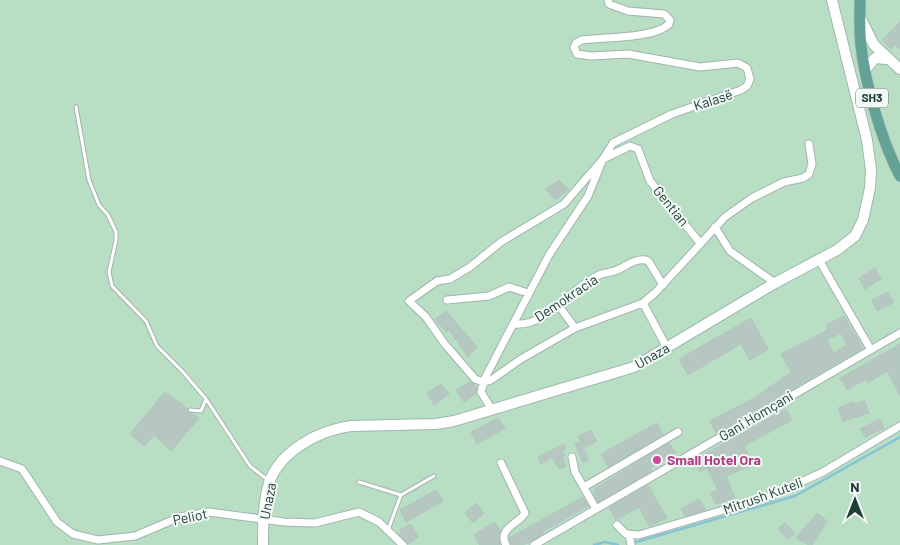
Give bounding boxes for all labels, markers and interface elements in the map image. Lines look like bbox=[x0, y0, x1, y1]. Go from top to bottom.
street label: Kalasë bbox=[691, 85, 735, 114]
road number: SH3 bbox=[856, 89, 888, 108]
street label: Gentian bbox=[650, 182, 693, 229]
street label: Demokracia bbox=[531, 270, 601, 325]
street label: Unaza bbox=[631, 339, 672, 372]
street label: Gani Homçani bbox=[716, 387, 796, 444]
place label: Small Hotel Ora bbox=[667, 451, 761, 468]
marker: Small Hotel Ora bbox=[651, 454, 663, 466]
street label: Mitrush Kuteli bbox=[721, 473, 805, 518]
north arrow bbox=[830, 475, 880, 525]
text: N bbox=[850, 478, 860, 495]
street label: Unaza bbox=[256, 481, 279, 521]
street label: Peliot bbox=[171, 505, 209, 528]

